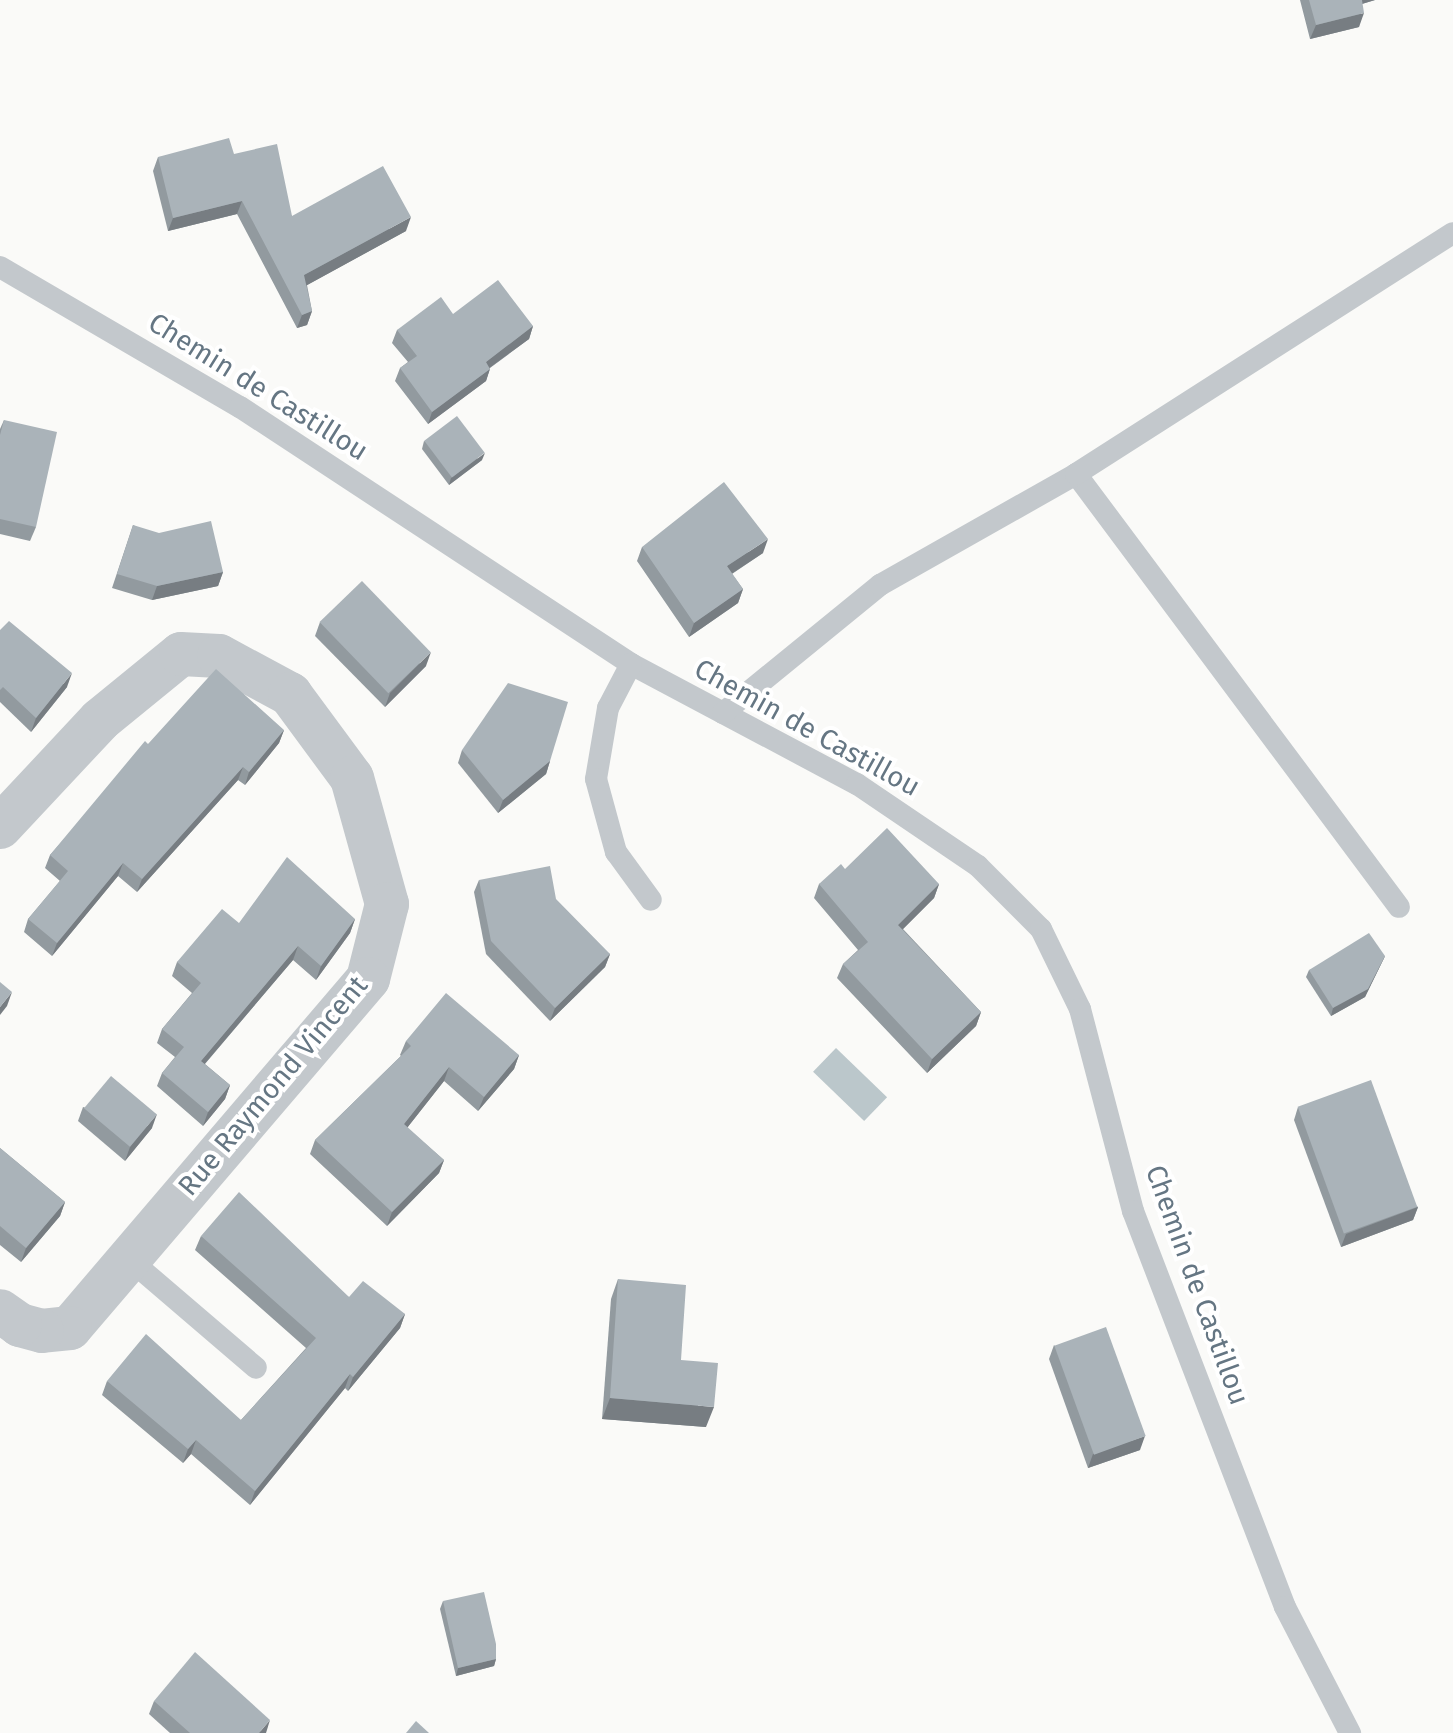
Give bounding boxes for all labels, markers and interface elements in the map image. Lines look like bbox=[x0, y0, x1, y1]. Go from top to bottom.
street label: Chemin de Castillou bbox=[142, 306, 374, 468]
street label: Chemin de Castillou bbox=[688, 652, 926, 804]
street label: Rue Raymond Vincent bbox=[171, 969, 375, 1203]
street label: Chemin de Castillou bbox=[1138, 1161, 1256, 1409]

